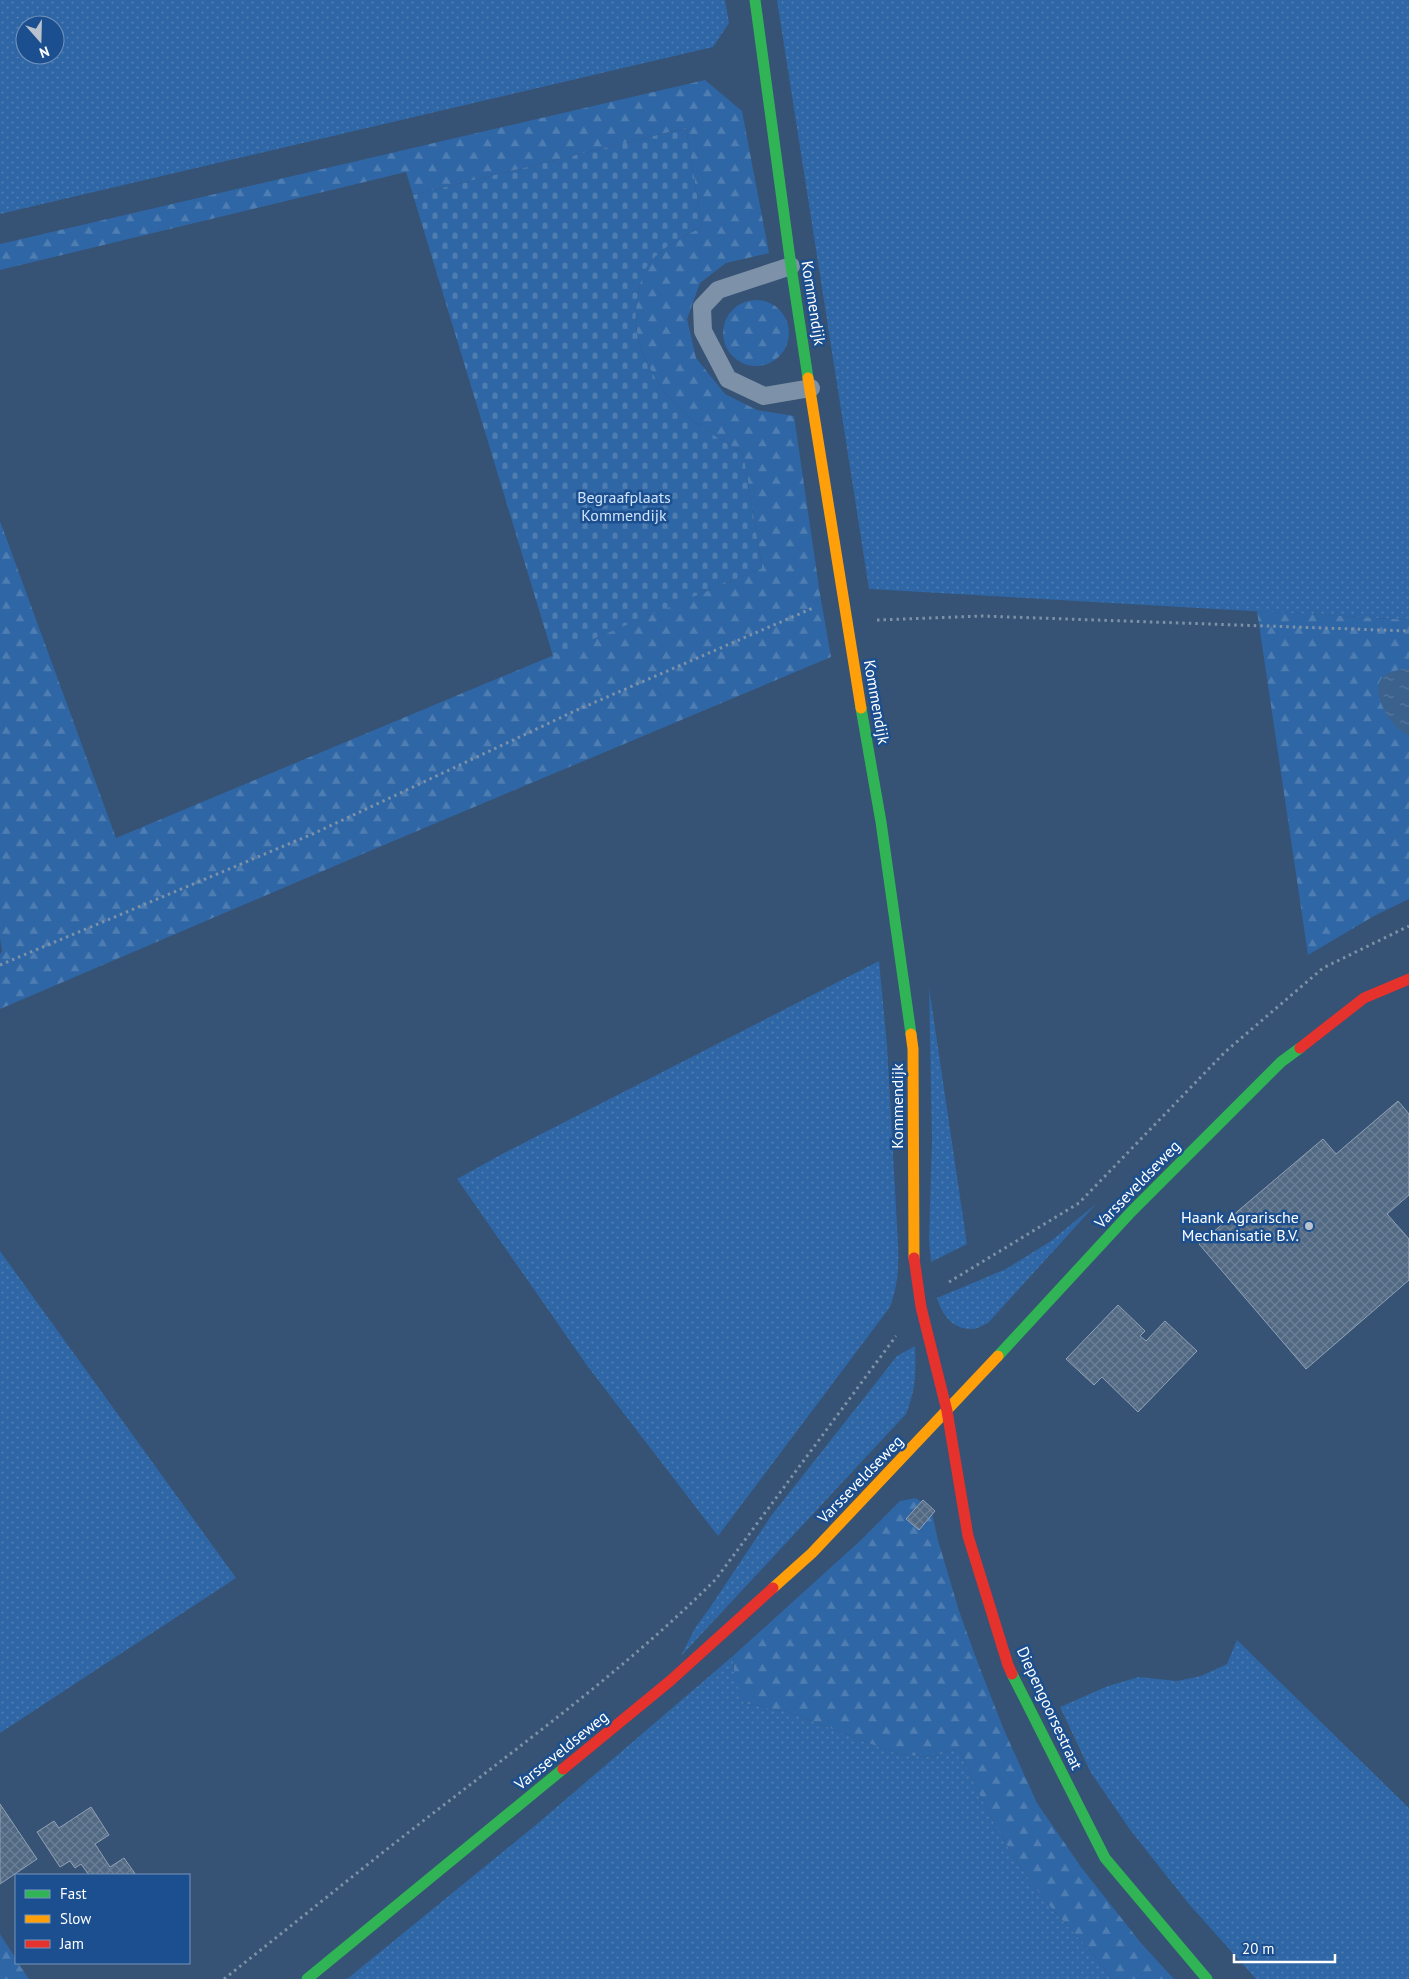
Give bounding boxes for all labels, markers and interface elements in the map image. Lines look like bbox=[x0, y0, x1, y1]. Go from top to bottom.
north arrow bbox=[15, 15, 65, 65]
text: N bbox=[37, 42, 52, 62]
street label: Kommendijk bbox=[797, 259, 831, 347]
park label: Begraafplaats Kommendijk bbox=[577, 487, 671, 525]
street label: Kommendijk bbox=[860, 658, 894, 746]
street label: Kommendijk bbox=[887, 1063, 907, 1149]
street label: Varsseveldseweg bbox=[1089, 1136, 1184, 1233]
place label: Haank Agrarische Mechanisatie B.V. bbox=[1181, 1207, 1299, 1245]
marker: Haank Agrarische Mechanisatie B.V. bbox=[1303, 1220, 1315, 1232]
street label: Varsseveldseweg bbox=[812, 1431, 907, 1528]
street label: Diepengoorsestraat bbox=[1013, 1643, 1087, 1773]
street label: Varsseveldseweg bbox=[509, 1706, 612, 1794]
legend bbox=[15, 1874, 190, 1964]
text: Fast bbox=[60, 1884, 87, 1903]
text: Slow bbox=[60, 1909, 91, 1928]
scale bar bbox=[1234, 1932, 1335, 1964]
text: Jam bbox=[59, 1934, 84, 1953]
text: 20 m bbox=[1242, 1939, 1275, 1958]

